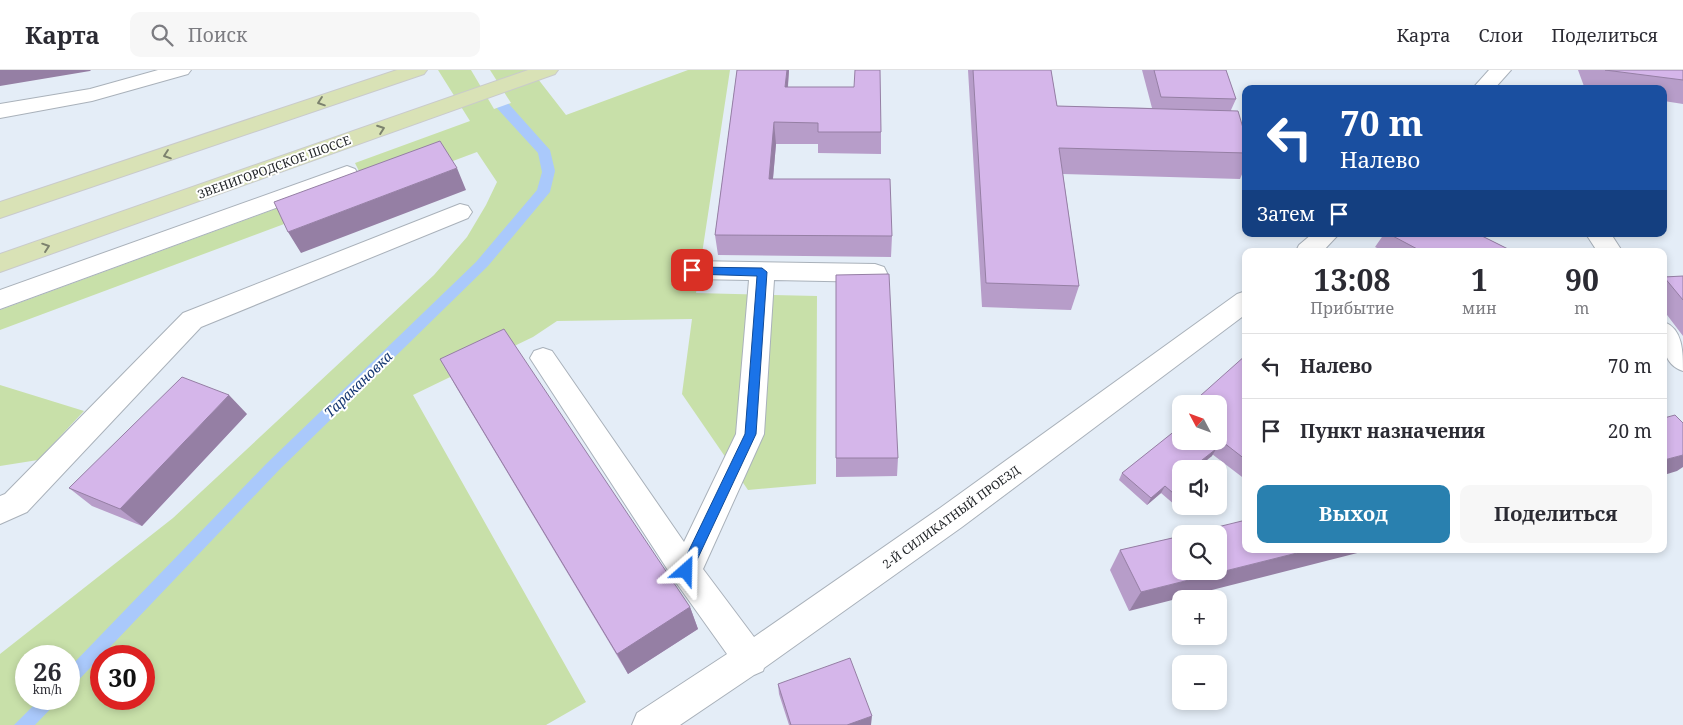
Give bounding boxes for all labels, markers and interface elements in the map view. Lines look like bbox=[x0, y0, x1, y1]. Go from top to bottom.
search box bbox=[130, 12, 480, 57]
text: Карта bbox=[25, 18, 100, 51]
icon: search bbox=[148, 21, 176, 49]
text: Поиск bbox=[188, 22, 247, 48]
text: Карта bbox=[1396, 23, 1451, 47]
text: Слои bbox=[1479, 23, 1523, 47]
text: Поделиться bbox=[1551, 23, 1658, 47]
one-way arrow bbox=[317, 97, 326, 107]
text: 70 m bbox=[1340, 99, 1423, 146]
icon: left bbox=[1257, 105, 1322, 170]
one-way arrow bbox=[376, 125, 385, 135]
street label: ЗВЕНИГОРОДСКОЕ ШОССЕ bbox=[195, 131, 353, 203]
text: Налево bbox=[1340, 144, 1420, 174]
one-way arrow bbox=[163, 149, 172, 159]
icon: arrive bbox=[1325, 200, 1353, 228]
text: Затем bbox=[1257, 201, 1315, 227]
one-way arrow bbox=[41, 243, 50, 253]
pin bbox=[671, 249, 713, 291]
icon: arrive bbox=[678, 256, 706, 284]
text: 13:08 bbox=[1314, 259, 1391, 300]
text: 1 bbox=[1471, 259, 1488, 300]
text: 90 bbox=[1565, 259, 1599, 300]
text: Прибытие bbox=[1310, 297, 1394, 319]
text: мин bbox=[1462, 297, 1497, 319]
text: m bbox=[1574, 297, 1589, 319]
water label: Таракановка bbox=[320, 347, 396, 421]
icon: left bbox=[1257, 352, 1285, 380]
text: Налево bbox=[1300, 353, 1372, 379]
text: 70 m bbox=[1608, 353, 1652, 379]
north arrow bbox=[1172, 395, 1228, 450]
map controls bbox=[1172, 395, 1227, 710]
icon: arrive bbox=[1257, 417, 1285, 445]
text: Пункт назначения bbox=[1300, 418, 1485, 444]
text: 20 m bbox=[1608, 418, 1652, 444]
button: sound bbox=[1172, 460, 1227, 515]
street label: 2-Й СИЛИКАТНЫЙ ПРОЕЗД bbox=[879, 461, 1023, 573]
button: Выход bbox=[1257, 485, 1450, 543]
button: Поделиться bbox=[1460, 485, 1652, 543]
button: search bbox=[1172, 525, 1227, 580]
position arrow bbox=[659, 544, 711, 596]
button: + bbox=[1172, 590, 1227, 645]
speed limit sign: 30 bbox=[90, 645, 155, 710]
text: 26 bbox=[33, 654, 62, 688]
button: − bbox=[1172, 655, 1227, 710]
text: km/h bbox=[33, 681, 62, 698]

